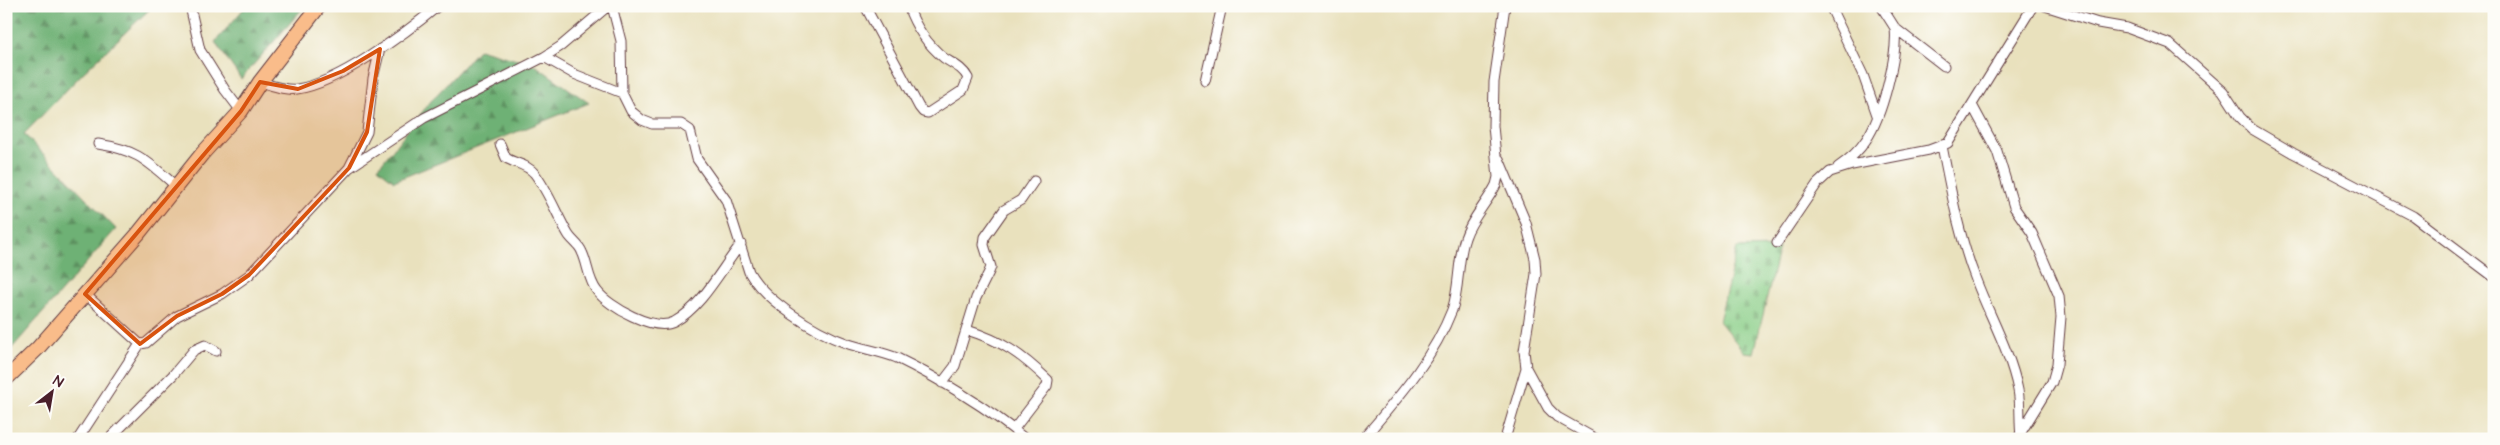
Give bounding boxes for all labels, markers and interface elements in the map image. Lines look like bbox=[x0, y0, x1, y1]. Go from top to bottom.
north arrow bbox=[28, 368, 78, 418]
text: N bbox=[49, 371, 67, 393]

